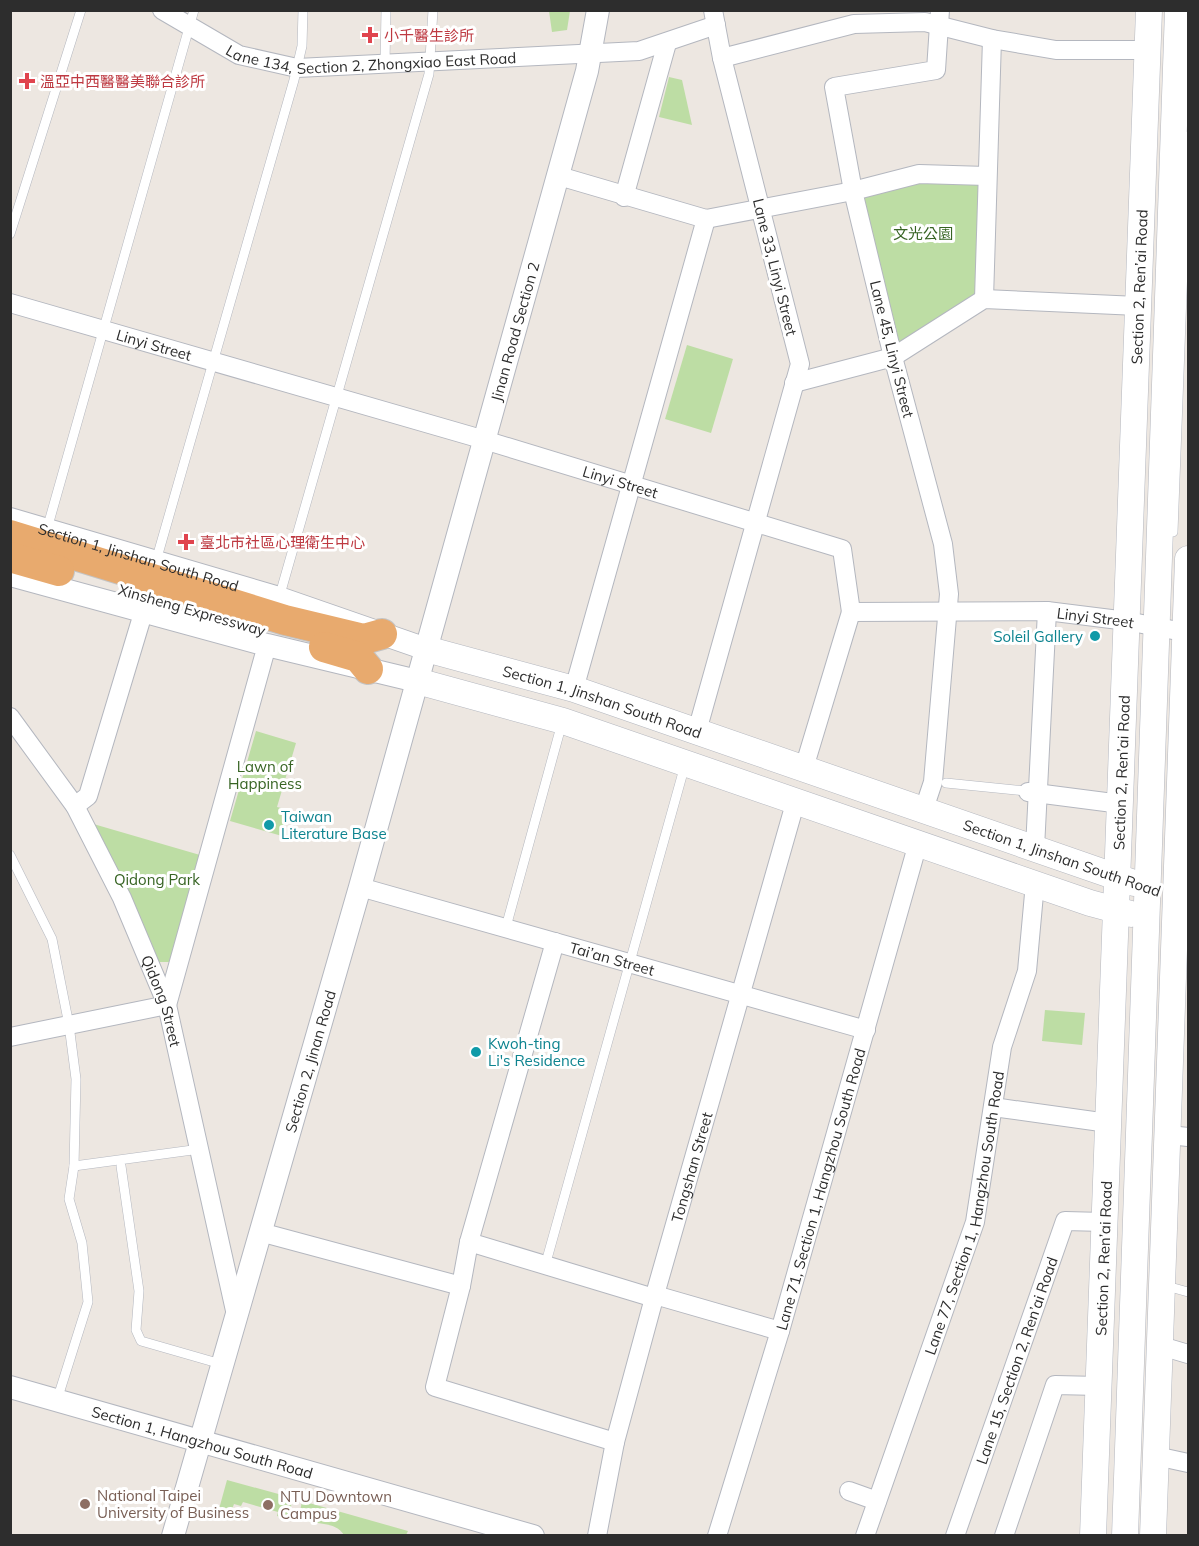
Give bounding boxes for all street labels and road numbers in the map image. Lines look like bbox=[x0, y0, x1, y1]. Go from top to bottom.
street label: Lane 134, Section 2, Zhongxiao East Road bbox=[223, 40, 517, 78]
street label: Lane 33, Linyi Street bbox=[749, 196, 801, 338]
street label: Section 2, Ren’ai Road bbox=[1127, 209, 1151, 365]
street label: Jinan Road Section 2 bbox=[486, 260, 543, 403]
street label: Lane 45, Linyi Street bbox=[866, 278, 918, 420]
street label: Linyi Street bbox=[114, 325, 194, 364]
street label: Linyi Street bbox=[581, 461, 660, 502]
street label: Section 1, Jinshan South Road bbox=[36, 518, 241, 595]
street label: Xinsheng Expressway bbox=[116, 580, 268, 640]
street label: Linyi Street bbox=[1056, 603, 1136, 632]
street label: Section 1, Jinshan South Road bbox=[501, 661, 704, 742]
street label: Section 2, Ren’ai Road bbox=[1109, 695, 1133, 850]
street label: Section 1, Jinshan South Road bbox=[961, 815, 1163, 901]
street label: Tai’an Street bbox=[568, 937, 657, 979]
street label: Qidong Street bbox=[137, 952, 185, 1048]
street label: Section 2, Jinan Road bbox=[280, 988, 339, 1135]
street label: Lane 71, Section 1, Hangzhou South Road bbox=[771, 1046, 869, 1332]
street label: Lane 77, Section 1, Hangzhou South Road bbox=[920, 1070, 1008, 1357]
street label: Tongshan Street bbox=[667, 1110, 716, 1224]
street label: Section 2, Ren’ai Road bbox=[1091, 1180, 1116, 1336]
street label: Lane 15, Section 2, Ren’ai Road bbox=[971, 1254, 1061, 1467]
street label: Section 1, Hangzhou South Road bbox=[90, 1401, 315, 1482]

